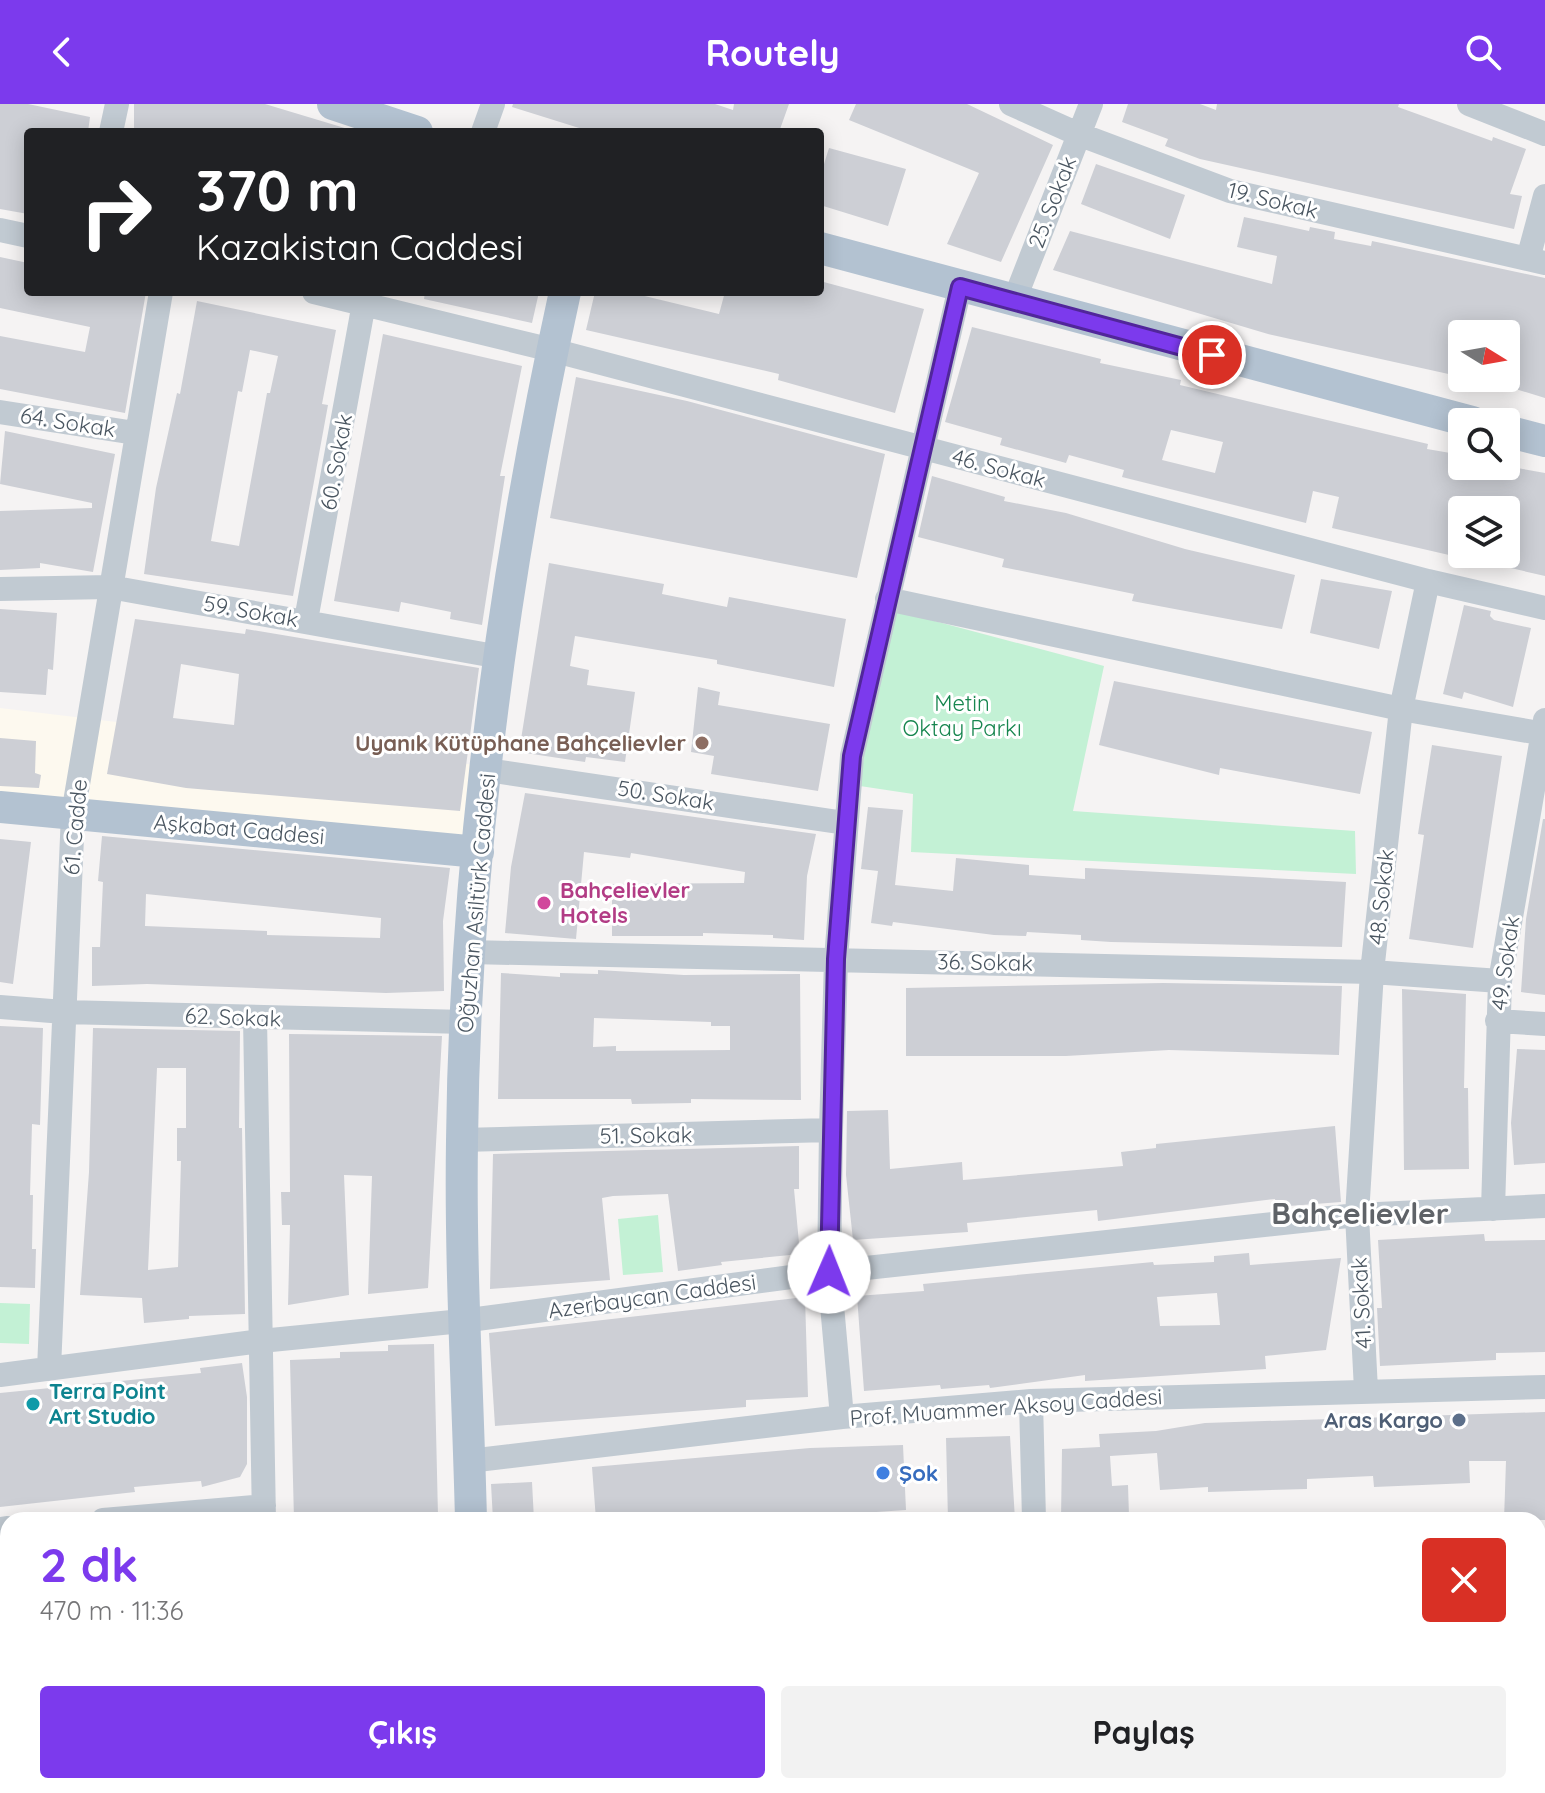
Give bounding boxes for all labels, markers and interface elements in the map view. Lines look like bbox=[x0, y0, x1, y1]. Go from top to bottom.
icon: back bbox=[40, 30, 84, 74]
text: Routely bbox=[705, 30, 840, 75]
icon: search bbox=[1461, 30, 1505, 74]
street label: 25. Sokak bbox=[1022, 152, 1082, 252]
text: 370 m bbox=[196, 155, 359, 225]
icon: right bbox=[64, 160, 168, 264]
street label: 19. Sokak bbox=[1225, 175, 1321, 225]
text: Kazakistan Caddesi bbox=[196, 224, 524, 269]
north arrow bbox=[1448, 320, 1520, 392]
map controls bbox=[1448, 320, 1520, 568]
pin bbox=[1178, 321, 1246, 389]
icon: arrive bbox=[1190, 333, 1234, 377]
street label: 64. Sokak bbox=[18, 401, 118, 443]
button: search bbox=[1448, 408, 1520, 480]
street label: 60. Sokak bbox=[314, 412, 358, 512]
street label: 46. Sokak bbox=[949, 442, 1049, 494]
button: layers bbox=[1448, 496, 1520, 568]
street label: 59. Sokak bbox=[201, 589, 301, 633]
park label: Metin Oktay Parkı bbox=[902, 689, 1022, 742]
place label: Uyanık Kütüphane Bahçelievler bbox=[355, 729, 686, 757]
marker: Uyanık Kütüphane Bahçelievler bbox=[693, 734, 711, 752]
street label: Oğuzhan Asiltürk Caddesi bbox=[451, 772, 501, 1034]
street label: 50. Sokak bbox=[616, 774, 716, 816]
street label: 61. Cadde bbox=[57, 778, 93, 876]
street label: Aşkabat Caddesi bbox=[152, 808, 326, 850]
street label: 48. Sokak bbox=[1362, 848, 1400, 946]
place label: Bahçelievler Hotels bbox=[560, 876, 691, 929]
marker: Bahçelievler Hotels bbox=[535, 894, 553, 912]
street label: 49. Sokak bbox=[1485, 914, 1525, 1012]
street label: 36. Sokak bbox=[937, 947, 1033, 977]
street label: 62. Sokak bbox=[184, 1001, 282, 1033]
street label: 51. Sokak bbox=[599, 1120, 693, 1150]
district label: Bahçelievler bbox=[1271, 1194, 1449, 1232]
position arrow bbox=[787, 1230, 871, 1314]
street label: 41. Sokak bbox=[1345, 1256, 1377, 1350]
street label: Azerbaycan Caddesi bbox=[546, 1268, 758, 1324]
place label: Terra Point Art Studio bbox=[49, 1377, 166, 1430]
street label: Prof. Muammer Aksoy Caddesi bbox=[849, 1382, 1163, 1432]
marker: Terra Point Art Studio bbox=[24, 1395, 42, 1413]
place label: Aras Kargo bbox=[1324, 1406, 1443, 1434]
marker: Aras Kargo bbox=[1450, 1411, 1468, 1429]
place label: Şok bbox=[899, 1459, 938, 1487]
marker: Şok bbox=[874, 1464, 892, 1482]
text: 2 dk bbox=[40, 1534, 138, 1594]
button: close bbox=[1422, 1538, 1506, 1622]
text: 470 m · 11:36 bbox=[40, 1594, 184, 1627]
button: Çıkış bbox=[40, 1686, 765, 1778]
button: Paylaş bbox=[781, 1686, 1506, 1778]

